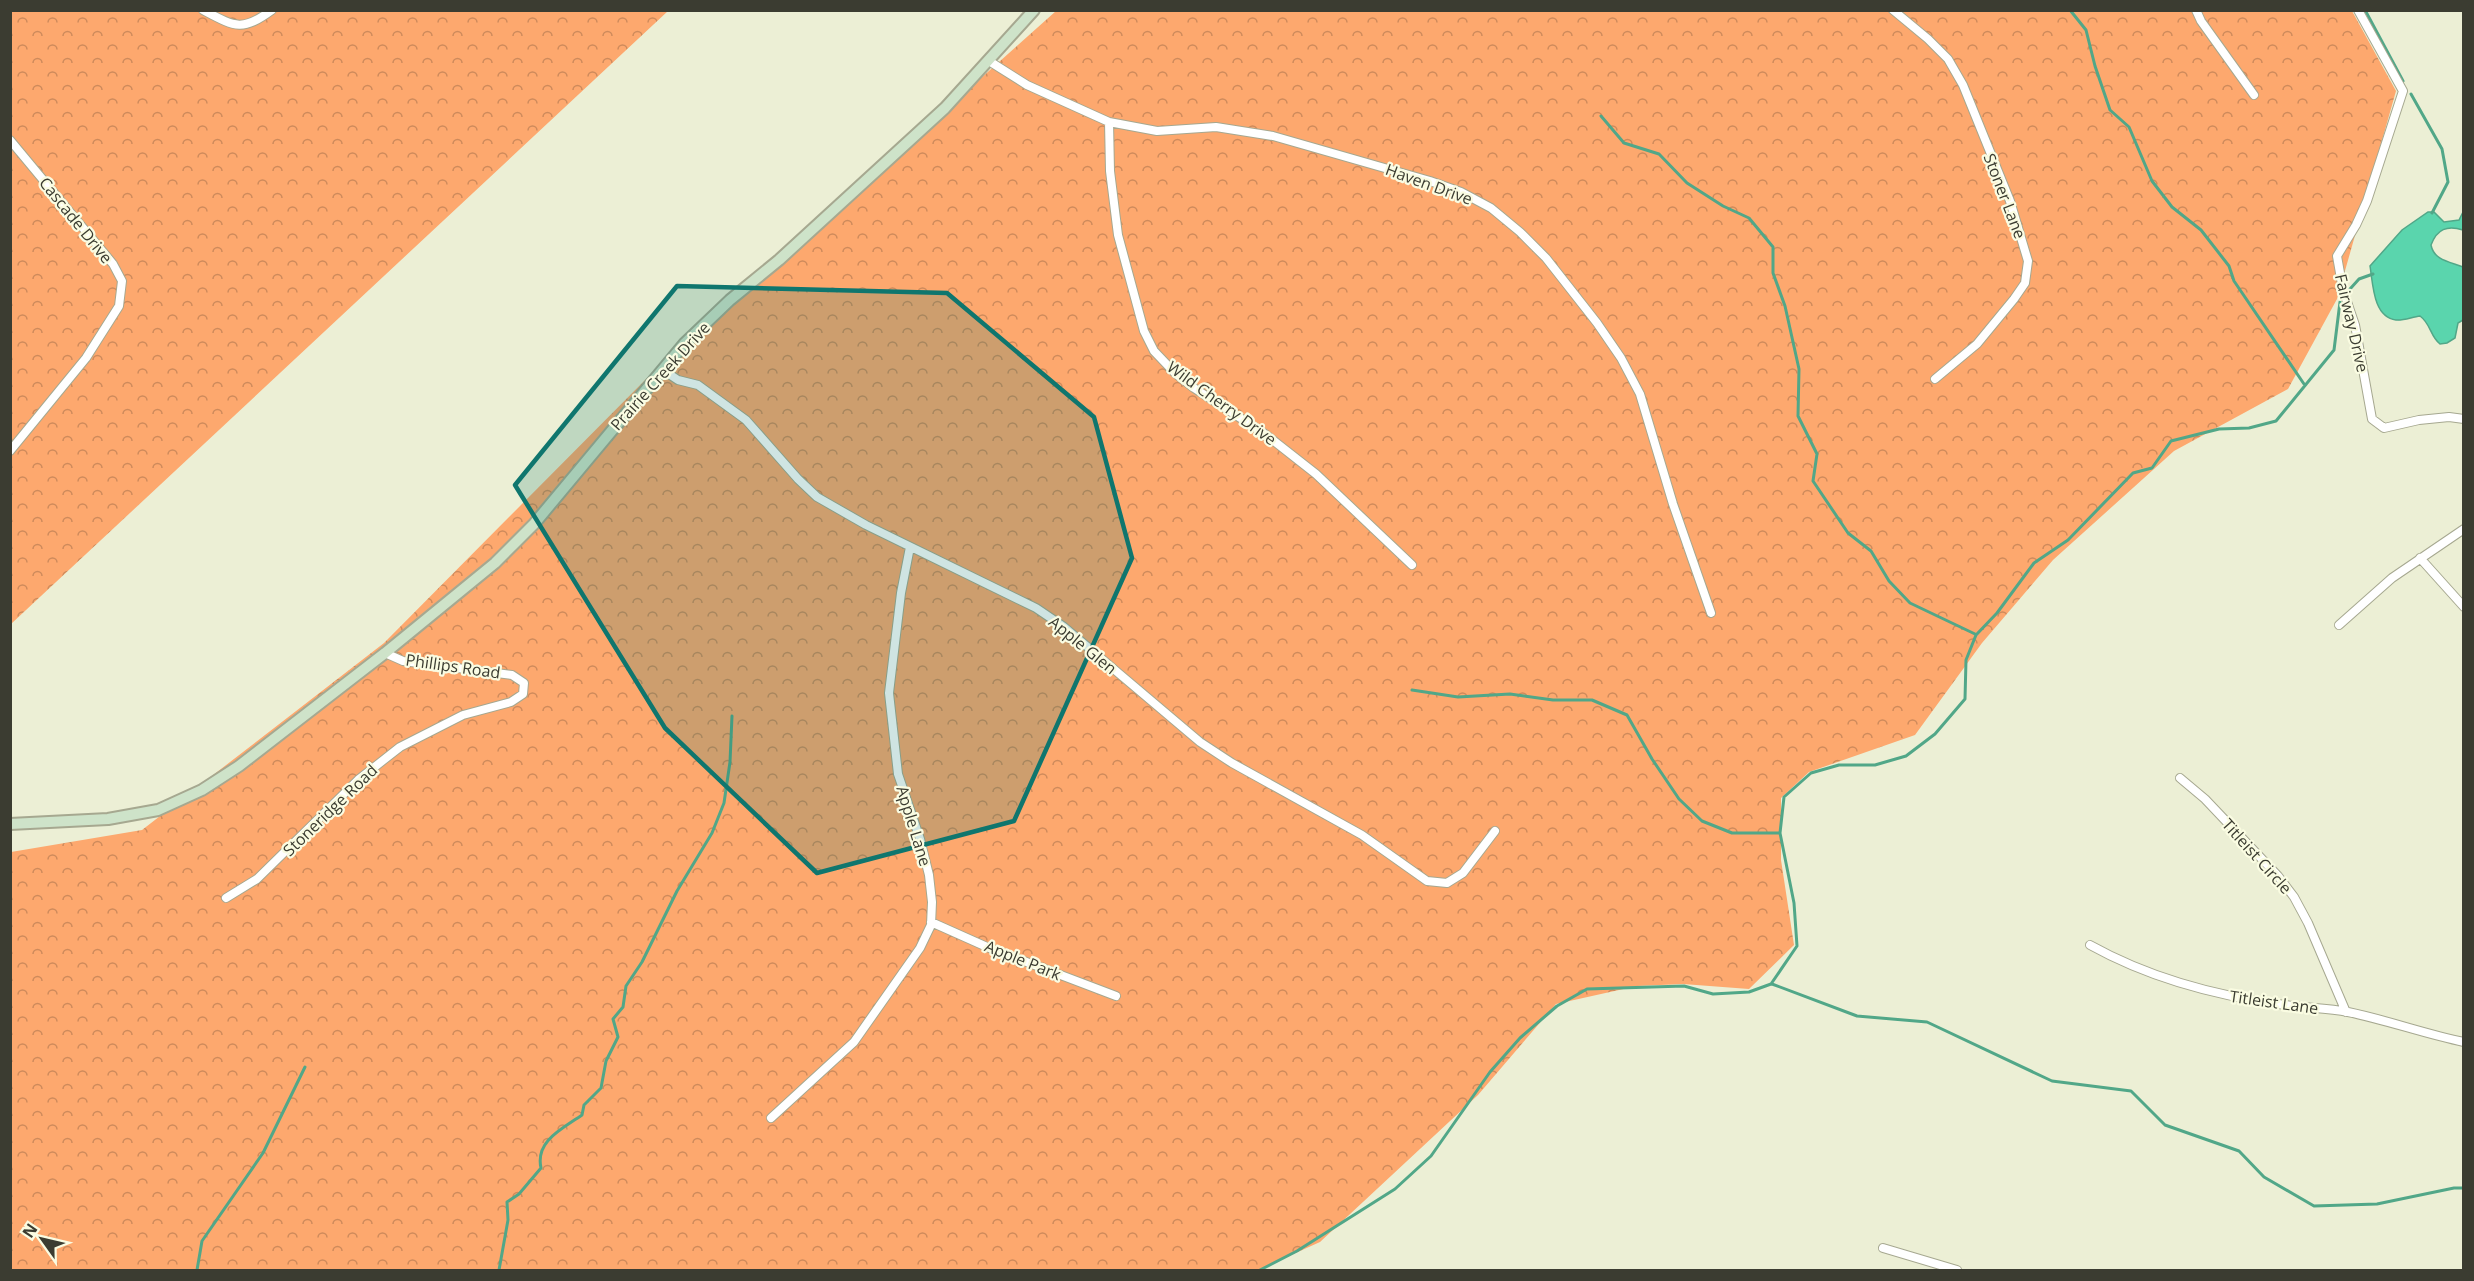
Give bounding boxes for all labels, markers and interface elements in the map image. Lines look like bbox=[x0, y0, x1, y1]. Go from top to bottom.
street label: Stoner Lane bbox=[1979, 150, 2031, 242]
street label: Haven Drive bbox=[1383, 158, 1475, 210]
street label: Cascade Drive bbox=[34, 172, 118, 268]
street label: Fairway Drive bbox=[2330, 272, 2374, 374]
street label: Prairie Creek Drive bbox=[605, 317, 715, 435]
street label: Wild Cherry Drive bbox=[1163, 356, 1281, 450]
street label: Apple Glen bbox=[1044, 611, 1122, 679]
street label: Phillips Road bbox=[404, 648, 502, 684]
street label: Stoneridge Road bbox=[278, 759, 382, 861]
street label: Apple Lane bbox=[891, 783, 937, 869]
street label: Titleist Circle bbox=[2217, 814, 2297, 898]
street label: Apple Park bbox=[982, 935, 1065, 985]
street label: Titleist Lane bbox=[2228, 985, 2320, 1019]
north arrow bbox=[12, 1209, 72, 1269]
text: N bbox=[17, 1219, 42, 1242]

